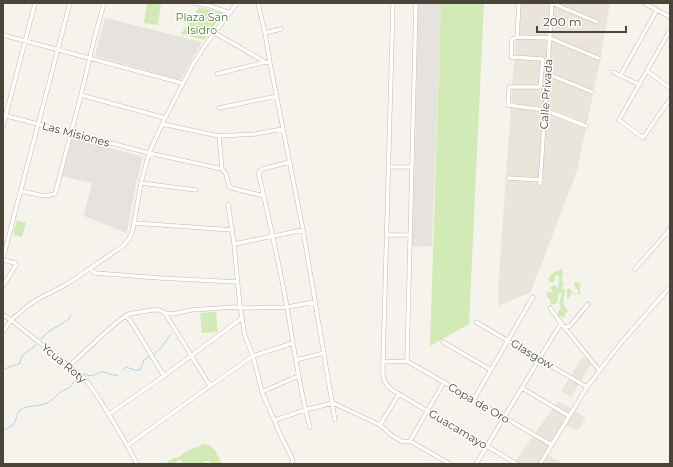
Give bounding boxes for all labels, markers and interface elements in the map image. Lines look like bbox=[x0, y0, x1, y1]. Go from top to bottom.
scale bar bbox=[537, 8, 626, 34]
park label: Plaza San Isidro bbox=[175, 10, 229, 37]
text: 200 m bbox=[543, 14, 582, 29]
street label: Calle Privada bbox=[537, 58, 555, 130]
street label: Las Misiones bbox=[41, 118, 112, 150]
street label: Glasgow bbox=[508, 336, 556, 372]
street label: Ycua Roty bbox=[39, 340, 89, 386]
street label: Copa de Oro bbox=[446, 380, 512, 426]
street label: Guacamayo bbox=[426, 406, 490, 452]

